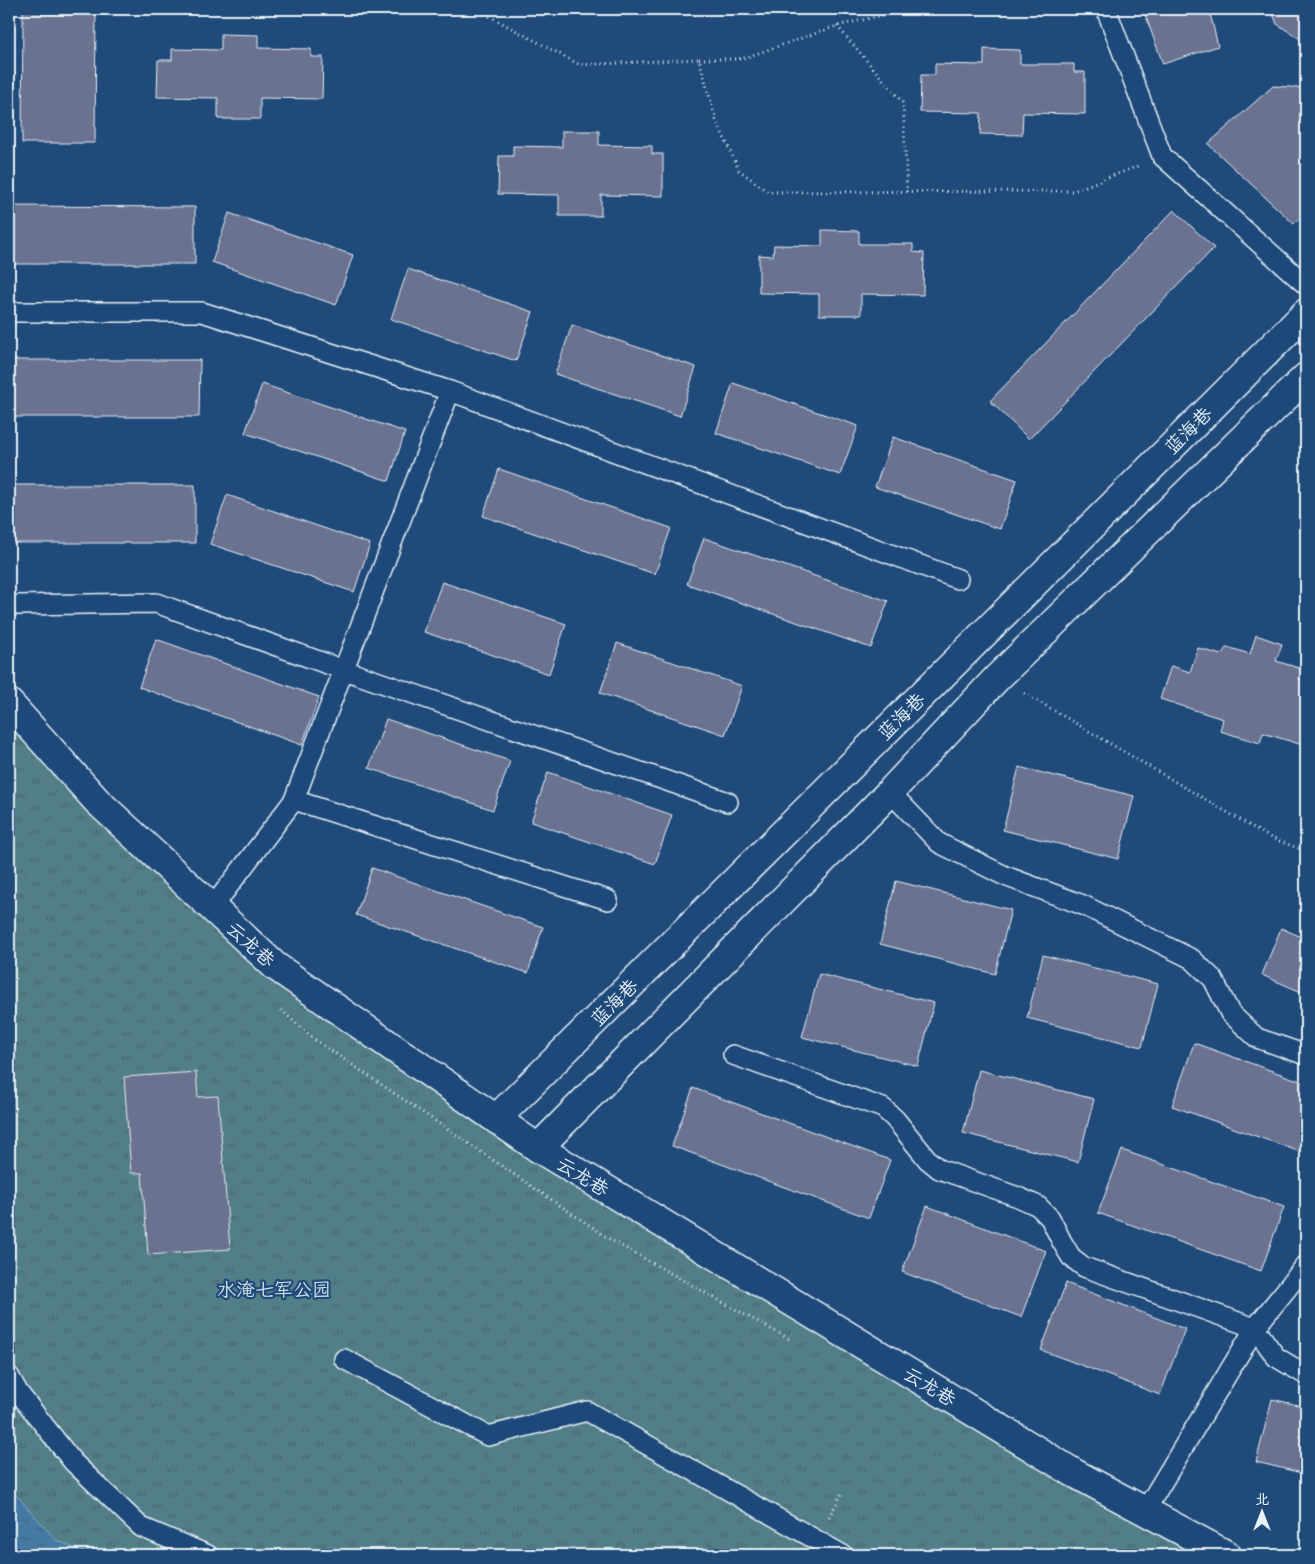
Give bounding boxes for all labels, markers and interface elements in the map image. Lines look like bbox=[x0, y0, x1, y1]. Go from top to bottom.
street label: 蓝海巷 bbox=[1161, 403, 1219, 461]
street label: 蓝海巷 bbox=[874, 689, 932, 747]
street label: 云龙巷 bbox=[220, 918, 278, 974]
street label: 蓝海巷 bbox=[587, 975, 645, 1033]
street label: 云龙巷 bbox=[551, 1154, 612, 1204]
park label: 水淹七军公园 bbox=[217, 1280, 331, 1304]
street label: 云龙巷 bbox=[898, 1364, 959, 1414]
north arrow bbox=[1238, 1486, 1288, 1536]
text: 北 bbox=[1255, 1493, 1269, 1510]

